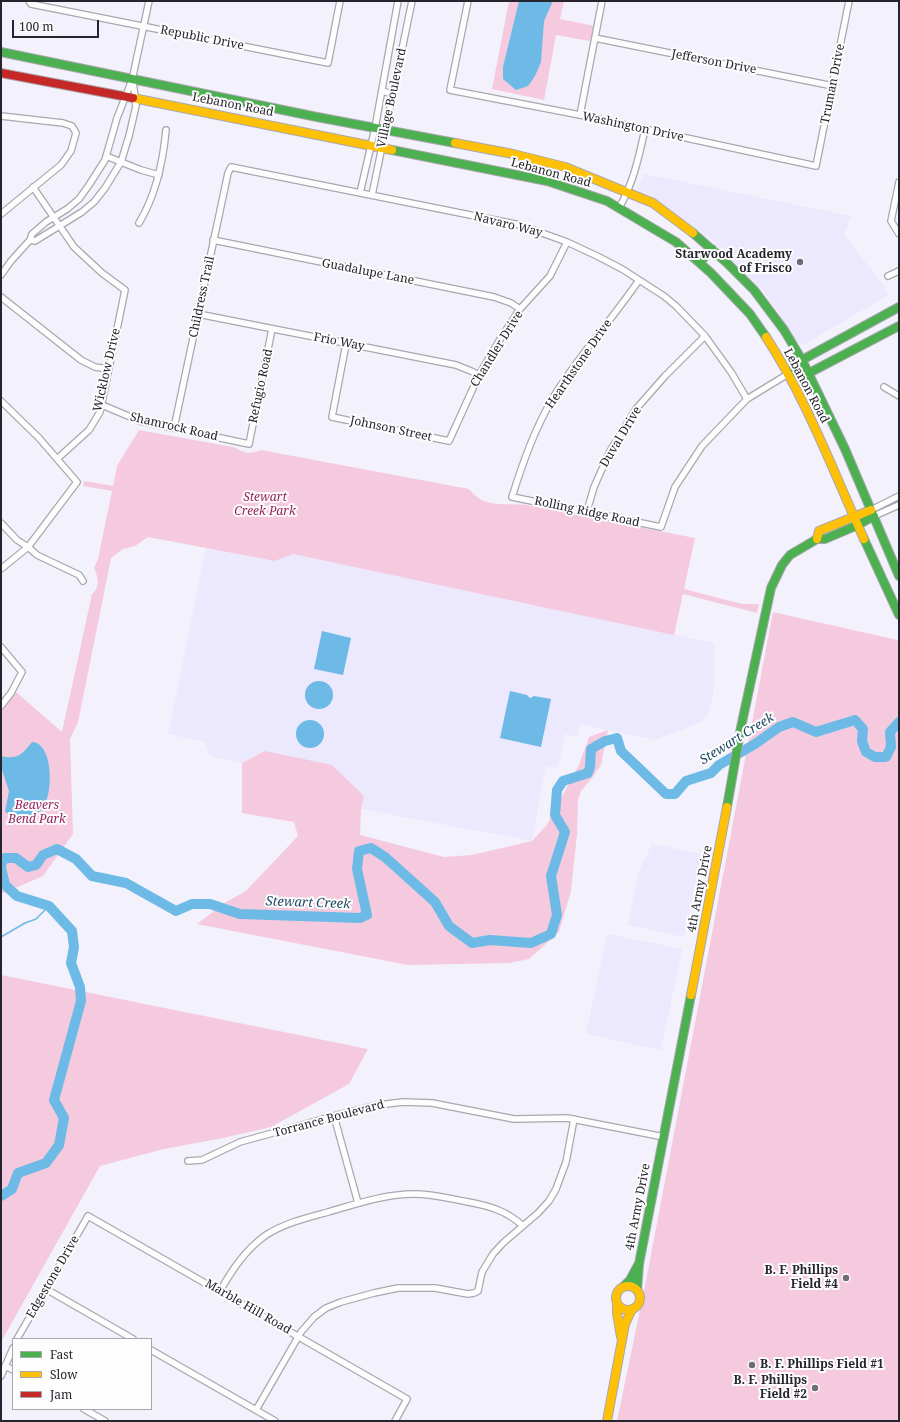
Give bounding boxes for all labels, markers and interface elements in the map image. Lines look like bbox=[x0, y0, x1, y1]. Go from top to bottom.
scale bar bbox=[14, 12, 101, 38]
text: 100 m bbox=[19, 18, 54, 35]
street label: Republic Drive bbox=[159, 23, 245, 53]
street label: Truman Drive bbox=[818, 43, 848, 125]
street label: Village Boulevard bbox=[374, 47, 410, 149]
street label: Jefferson Drive bbox=[670, 47, 758, 77]
street label: Lebanon Road bbox=[191, 90, 275, 120]
street label: Washington Drive bbox=[581, 109, 685, 145]
street label: Lebanon Road bbox=[509, 155, 593, 191]
street label: Navaro Way bbox=[472, 210, 544, 240]
place label: Starwood Academy of Frisco bbox=[675, 248, 792, 276]
street label: Childress Trail bbox=[186, 255, 218, 339]
street label: Guadalupe Lane bbox=[321, 256, 415, 288]
marker: Starwood Academy of Frisco bbox=[795, 257, 805, 267]
street label: Chandler Drive bbox=[468, 308, 526, 390]
street label: Hearthstone Drive bbox=[543, 317, 615, 411]
street label: Wicklow Drive bbox=[90, 327, 124, 413]
street label: Frio Way bbox=[312, 330, 366, 354]
street label: Lebanon Road bbox=[780, 346, 832, 426]
street label: Refugio Road bbox=[246, 348, 276, 424]
street label: Duval Drive bbox=[597, 404, 645, 470]
street label: Shamrock Road bbox=[129, 410, 219, 444]
street label: Johnson Street bbox=[349, 413, 433, 445]
park label: Stewart Creek Park bbox=[234, 491, 296, 519]
street label: Rolling Ridge Road bbox=[533, 494, 641, 530]
water label: Stewart Creek bbox=[697, 710, 777, 768]
park label: Beavers Bend Park bbox=[8, 799, 66, 827]
street label: 4th Army Drive bbox=[685, 844, 715, 934]
water label: Stewart Creek bbox=[265, 894, 351, 912]
street label: Torrance Boulevard bbox=[272, 1097, 386, 1141]
street label: 4th Army Drive bbox=[623, 1162, 653, 1252]
street label: Edgestone Drive bbox=[23, 1233, 83, 1321]
place label: B. F. Phillips Field #4 bbox=[765, 1264, 838, 1292]
marker: B. F. Phillips Field #4 bbox=[841, 1273, 851, 1283]
street label: Marble Hill Road bbox=[202, 1276, 294, 1338]
legend bbox=[12, 1338, 152, 1410]
text: Fast bbox=[50, 1346, 73, 1363]
place label: B. F. Phillips Field #1 bbox=[760, 1358, 884, 1372]
marker: B. F. Phillips Field #1 bbox=[747, 1360, 757, 1370]
text: Slow bbox=[50, 1366, 78, 1383]
place label: B. F. Phillips Field #2 bbox=[734, 1374, 807, 1402]
marker: B. F. Phillips Field #2 bbox=[810, 1383, 820, 1393]
text: Jam bbox=[50, 1386, 72, 1403]

